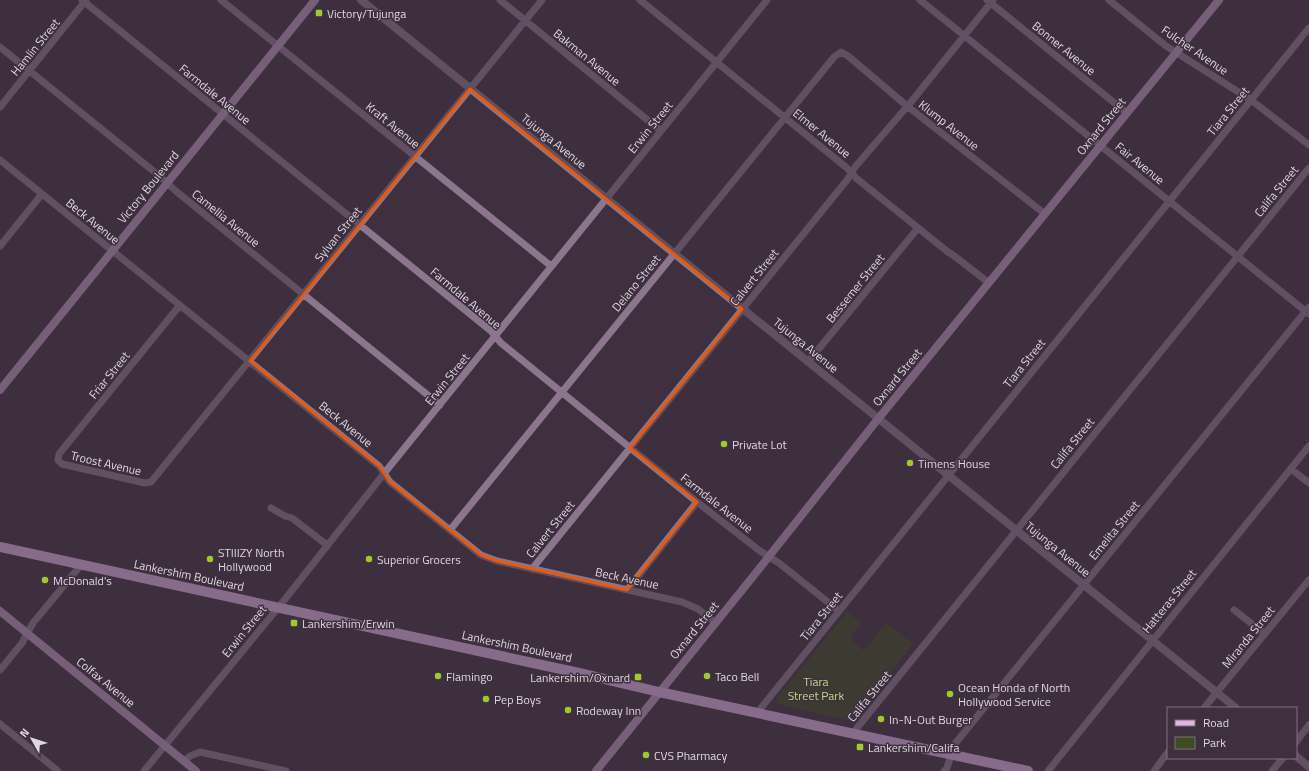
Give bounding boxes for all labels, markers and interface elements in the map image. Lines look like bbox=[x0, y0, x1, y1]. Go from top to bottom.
place label: Victory/Tujunga bbox=[327, 4, 406, 23]
marker: Victory/Tujunga bbox=[314, 8, 324, 18]
street label: Hamlin Street bbox=[6, 13, 65, 80]
street label: Bonner Avenue bbox=[1028, 16, 1100, 80]
street label: Fulcher Avenue bbox=[1158, 21, 1232, 79]
street label: Bakman Avenue bbox=[549, 24, 625, 90]
street label: Farmdale Avenue bbox=[175, 59, 255, 129]
street label: Tiara Street bbox=[1202, 82, 1254, 140]
street label: Oxnard Street bbox=[1072, 92, 1131, 159]
street label: Klump Avenue bbox=[915, 95, 983, 155]
street label: Erwin Street bbox=[623, 96, 678, 157]
street label: Kraft Avenue bbox=[362, 97, 424, 153]
street label: Elmer Avenue bbox=[789, 104, 855, 162]
street label: Tujunga Avenue bbox=[517, 109, 591, 173]
street label: Fair Avenue bbox=[1111, 137, 1169, 189]
street label: Victory Boulevard bbox=[113, 146, 183, 228]
street label: Califa Street bbox=[1249, 161, 1303, 221]
street label: Camellia Avenue bbox=[188, 185, 264, 251]
street label: Beck Avenue bbox=[62, 193, 124, 249]
street label: Sylvan Street bbox=[310, 202, 367, 266]
street label: Calvert Street bbox=[725, 244, 784, 310]
street label: Bessemer Street bbox=[821, 249, 889, 327]
street label: Delano Street bbox=[607, 250, 666, 316]
street label: Farmdale Avenue bbox=[426, 263, 506, 333]
street label: Tujunga Avenue bbox=[769, 313, 843, 377]
street label: Tiara Street bbox=[998, 334, 1050, 392]
street label: Oxnard Street bbox=[868, 343, 927, 410]
street label: Friar Street bbox=[84, 346, 135, 403]
street label: Erwin Street bbox=[420, 348, 475, 409]
street label: Beck Avenue bbox=[315, 396, 377, 452]
street label: Califa Street bbox=[1045, 413, 1099, 473]
place label: Private Lot bbox=[732, 435, 787, 454]
marker: Private Lot bbox=[719, 439, 729, 449]
street label: Troost Avenue bbox=[69, 446, 143, 480]
place label: Timens House bbox=[918, 454, 990, 473]
marker: Timens House bbox=[905, 458, 915, 468]
street label: Farmdale Avenue bbox=[677, 469, 757, 537]
street label: Emelita Street bbox=[1084, 495, 1145, 564]
street label: Calvert Street bbox=[521, 496, 580, 562]
street label: Tujunga Avenue bbox=[1021, 517, 1095, 581]
place label: STIIIZY North Hollywood bbox=[218, 543, 284, 576]
place label: Superior Grocers bbox=[377, 550, 461, 569]
street label: Lankershim Boulevard bbox=[132, 554, 246, 596]
marker: STIIIZY North Hollywood bbox=[205, 554, 215, 564]
marker: Superior Grocers bbox=[364, 554, 374, 564]
street label: Beck Avenue bbox=[593, 562, 661, 594]
street label: Hatteras Street bbox=[1137, 564, 1201, 637]
place label: McDonald's bbox=[53, 571, 112, 590]
marker: McDonald's bbox=[40, 575, 50, 585]
street label: Tiara Street bbox=[795, 587, 847, 645]
street label: Oxnard Street bbox=[665, 596, 724, 663]
street label: Erwin Street bbox=[217, 600, 272, 661]
street label: Miranda Street bbox=[1217, 601, 1280, 672]
place label: Lankershim/Erwin bbox=[302, 614, 395, 633]
marker: Lankershim/Erwin bbox=[289, 618, 299, 628]
street label: Lankershim Boulevard bbox=[460, 625, 574, 667]
street label: Colfax Avenue bbox=[72, 652, 140, 712]
street label: Califa Street bbox=[842, 666, 896, 726]
place label: Flamingo bbox=[446, 667, 493, 686]
place label: Taco Bell bbox=[715, 667, 759, 686]
place label: Lankershim/Oxnard bbox=[530, 668, 630, 687]
marker: Flamingo bbox=[433, 671, 443, 681]
marker: Taco Bell bbox=[702, 671, 712, 681]
marker: Lankershim/Oxnard bbox=[633, 672, 643, 682]
park label: Tiara Street Park bbox=[788, 672, 845, 705]
place label: Ocean Honda of North Hollywood Service bbox=[958, 678, 1070, 711]
marker: Ocean Honda of North Hollywood Service bbox=[945, 689, 955, 699]
place label: Pep Boys bbox=[494, 690, 541, 709]
marker: Pep Boys bbox=[481, 694, 491, 704]
place label: Rodeway Inn bbox=[576, 701, 641, 720]
marker: Rodeway Inn bbox=[563, 705, 573, 715]
legend bbox=[1167, 707, 1297, 759]
place label: In-N-Out Burger bbox=[889, 710, 972, 729]
text: Road bbox=[1203, 713, 1229, 732]
marker: In-N-Out Burger bbox=[876, 714, 886, 724]
north arrow bbox=[12, 719, 52, 759]
text: N bbox=[16, 725, 33, 741]
text: Park bbox=[1203, 733, 1226, 752]
place label: Lankershim/Califa bbox=[868, 738, 960, 757]
marker: Lankershim/Califa bbox=[855, 742, 865, 752]
place label: CVS Pharmacy bbox=[654, 746, 728, 765]
marker: CVS Pharmacy bbox=[641, 750, 651, 760]

